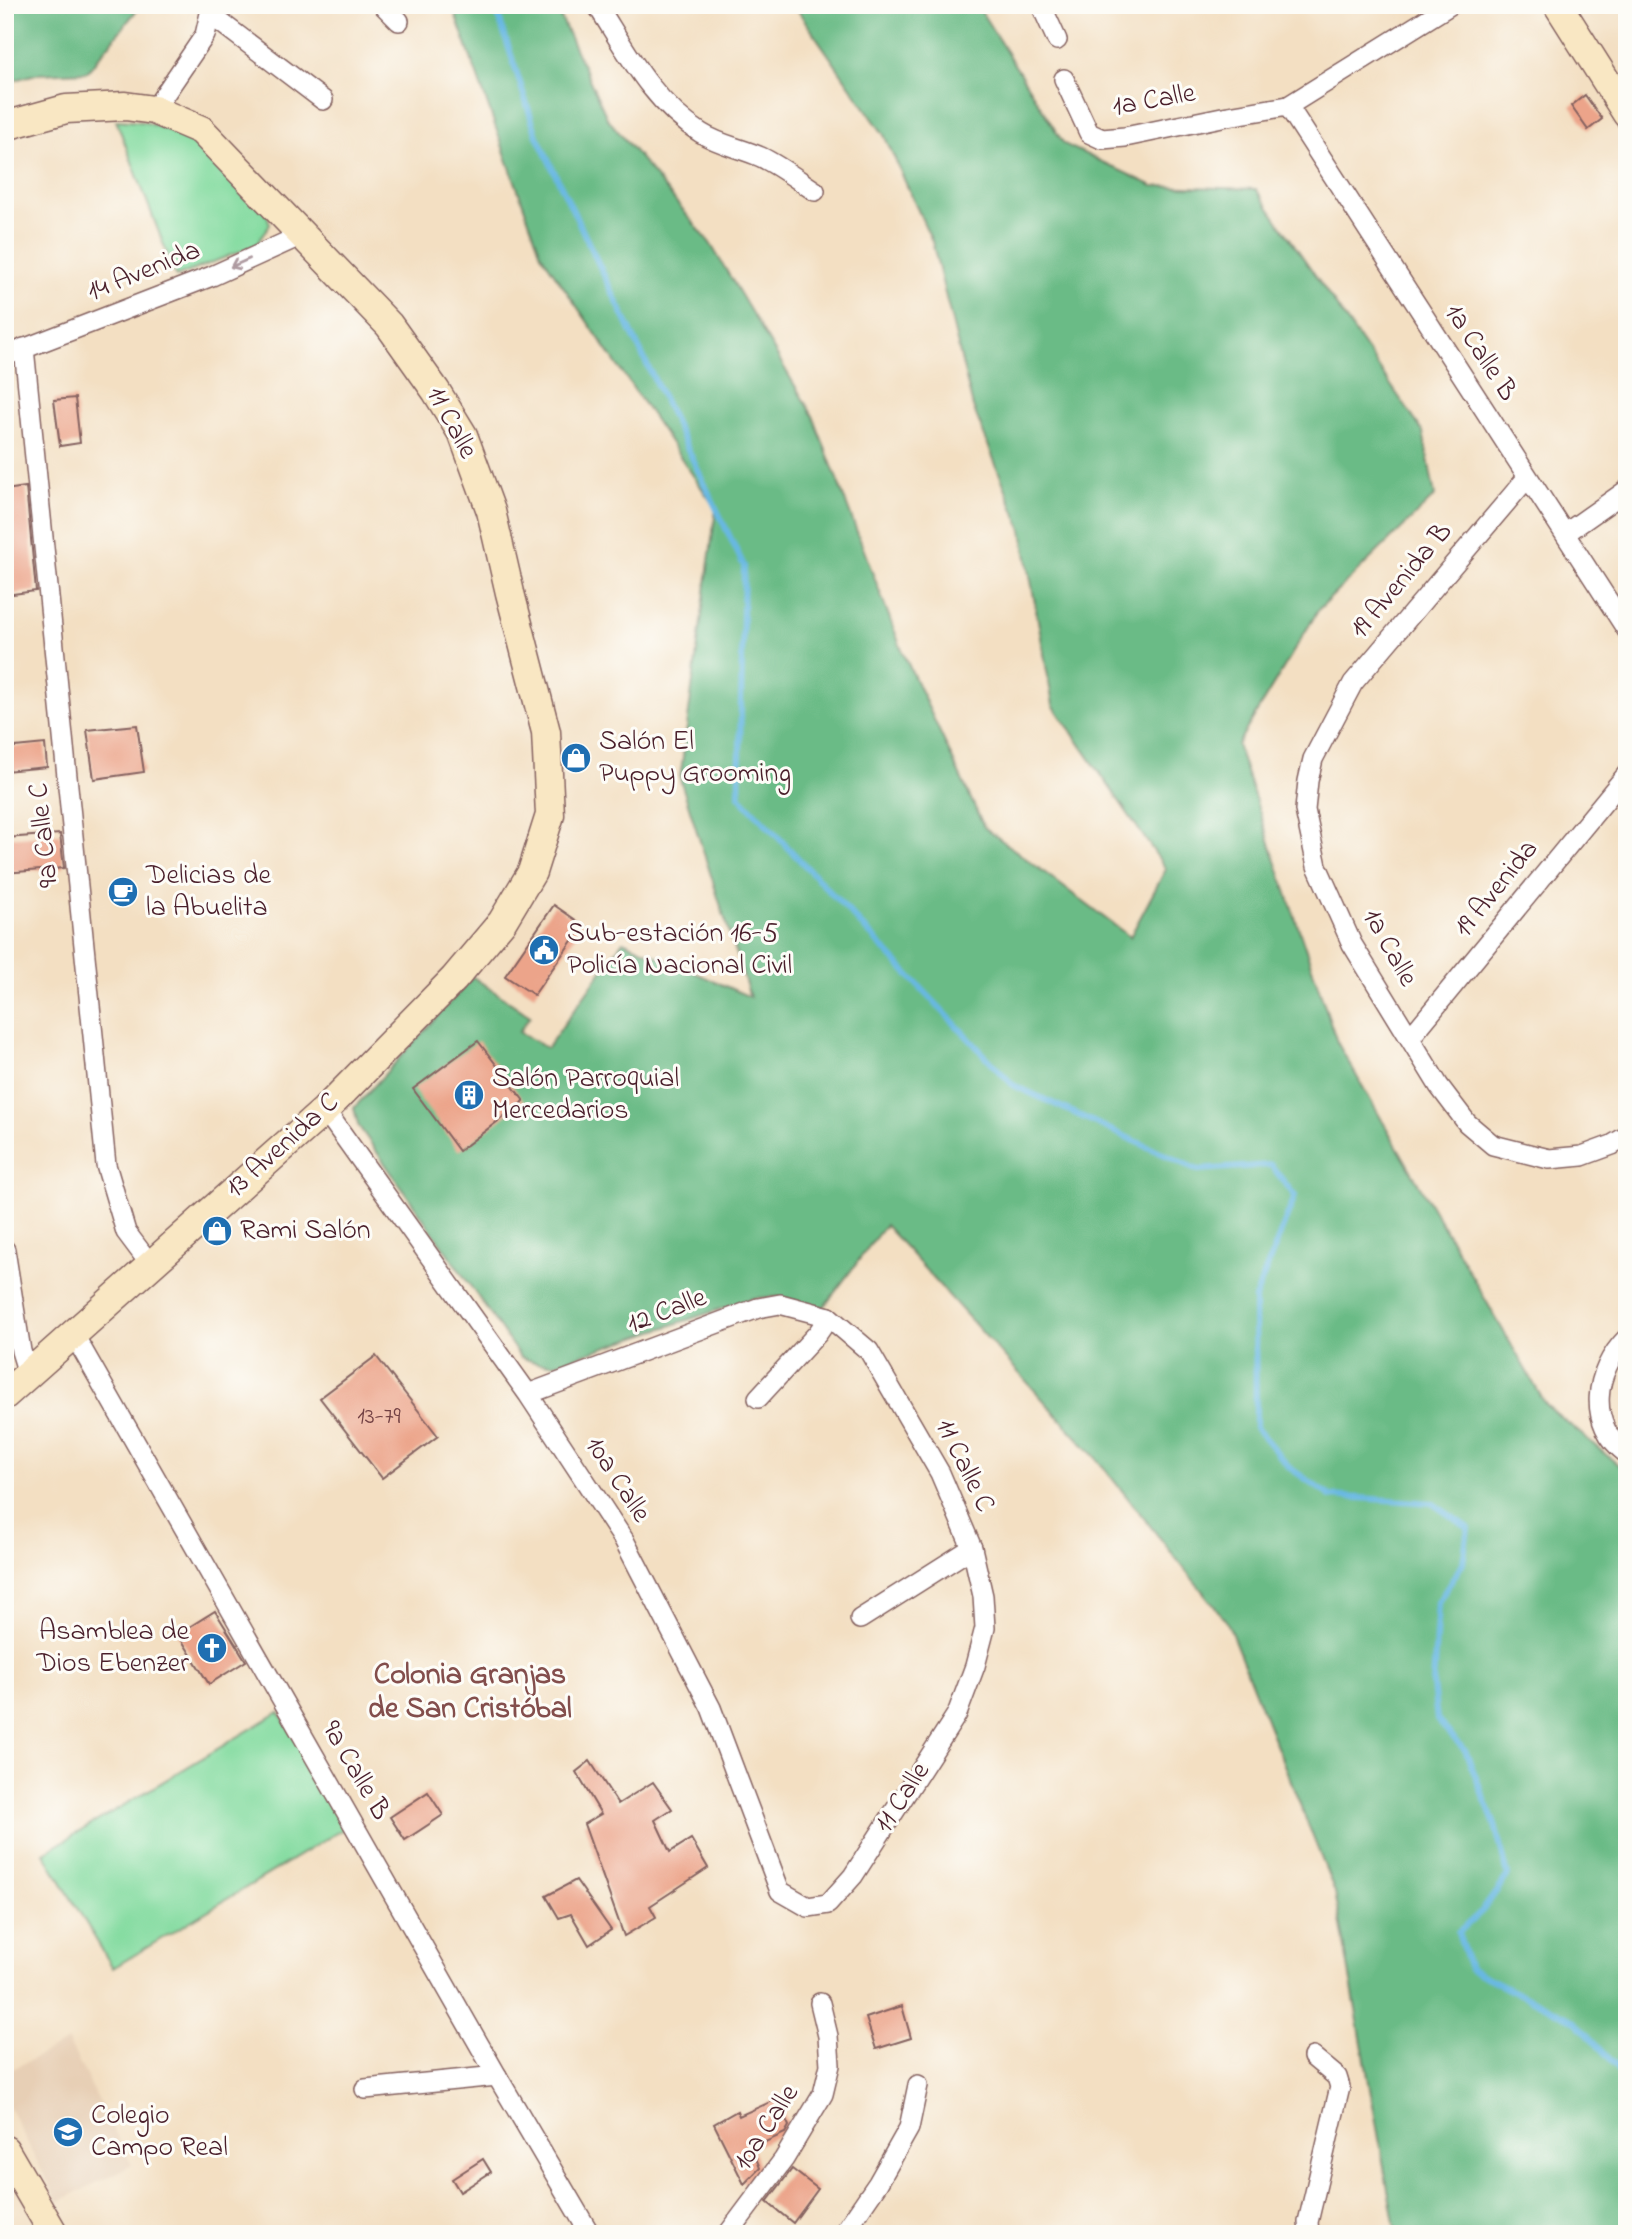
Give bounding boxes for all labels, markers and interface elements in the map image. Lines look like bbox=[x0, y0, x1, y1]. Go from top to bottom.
street label: 1a Calle bbox=[1109, 73, 1199, 128]
street label: 14 Avenida bbox=[81, 231, 207, 313]
one-way arrow bbox=[230, 257, 251, 270]
street label: 1a Calle B bbox=[1433, 296, 1527, 410]
street label: 11 Calle bbox=[415, 379, 487, 467]
street label: 19 Avenida B bbox=[1341, 514, 1463, 648]
place label: Salón El Puppy Grooming bbox=[599, 722, 791, 795]
shop icon: Salón El Puppy Grooming bbox=[559, 741, 593, 775]
street label: 9a Calle C bbox=[19, 780, 71, 890]
street label: 19 Avenida bbox=[1445, 831, 1549, 947]
place label: Delicias de la Abuelita bbox=[145, 856, 271, 929]
cafe icon: Delicias de la Abuelita bbox=[106, 875, 140, 909]
street label: 1a Calle bbox=[1351, 902, 1427, 995]
place label: Sub-estación 16-5 Policía Nacional Civil bbox=[567, 914, 792, 987]
public building icon: Sub-estación 16-5 Policía Nacional Civil bbox=[527, 933, 561, 967]
place label: Salón Parroquial Mercedarios bbox=[492, 1059, 679, 1132]
building icon: Salón Parroquial Mercedarios bbox=[452, 1078, 486, 1112]
street label: 13 Avenida C bbox=[217, 1084, 349, 1208]
place label: Rami Salón bbox=[240, 1211, 371, 1252]
shop icon: Rami Salón bbox=[200, 1214, 234, 1248]
street label: 12 Calle bbox=[621, 1278, 713, 1346]
house number: 13-79 bbox=[357, 1400, 402, 1435]
street label: 11 Calle C bbox=[924, 1412, 1004, 1520]
street label: 10a Calle bbox=[574, 1429, 660, 1532]
place label: Asamblea de Dios Ebenzer bbox=[36, 1612, 189, 1685]
church icon: Asamblea de Dios Ebenzer bbox=[195, 1631, 229, 1665]
district label: Colonia Granjas de San Cristóbal bbox=[368, 1654, 572, 1732]
street label: 9a Calle B bbox=[310, 1714, 400, 1828]
street label: 11 Calle bbox=[865, 1754, 941, 1842]
street label: 10a Calle bbox=[724, 2076, 810, 2179]
place label: Colegio Campo Real bbox=[91, 2096, 228, 2169]
school or university icon: Colegio Campo Real bbox=[51, 2115, 85, 2149]

